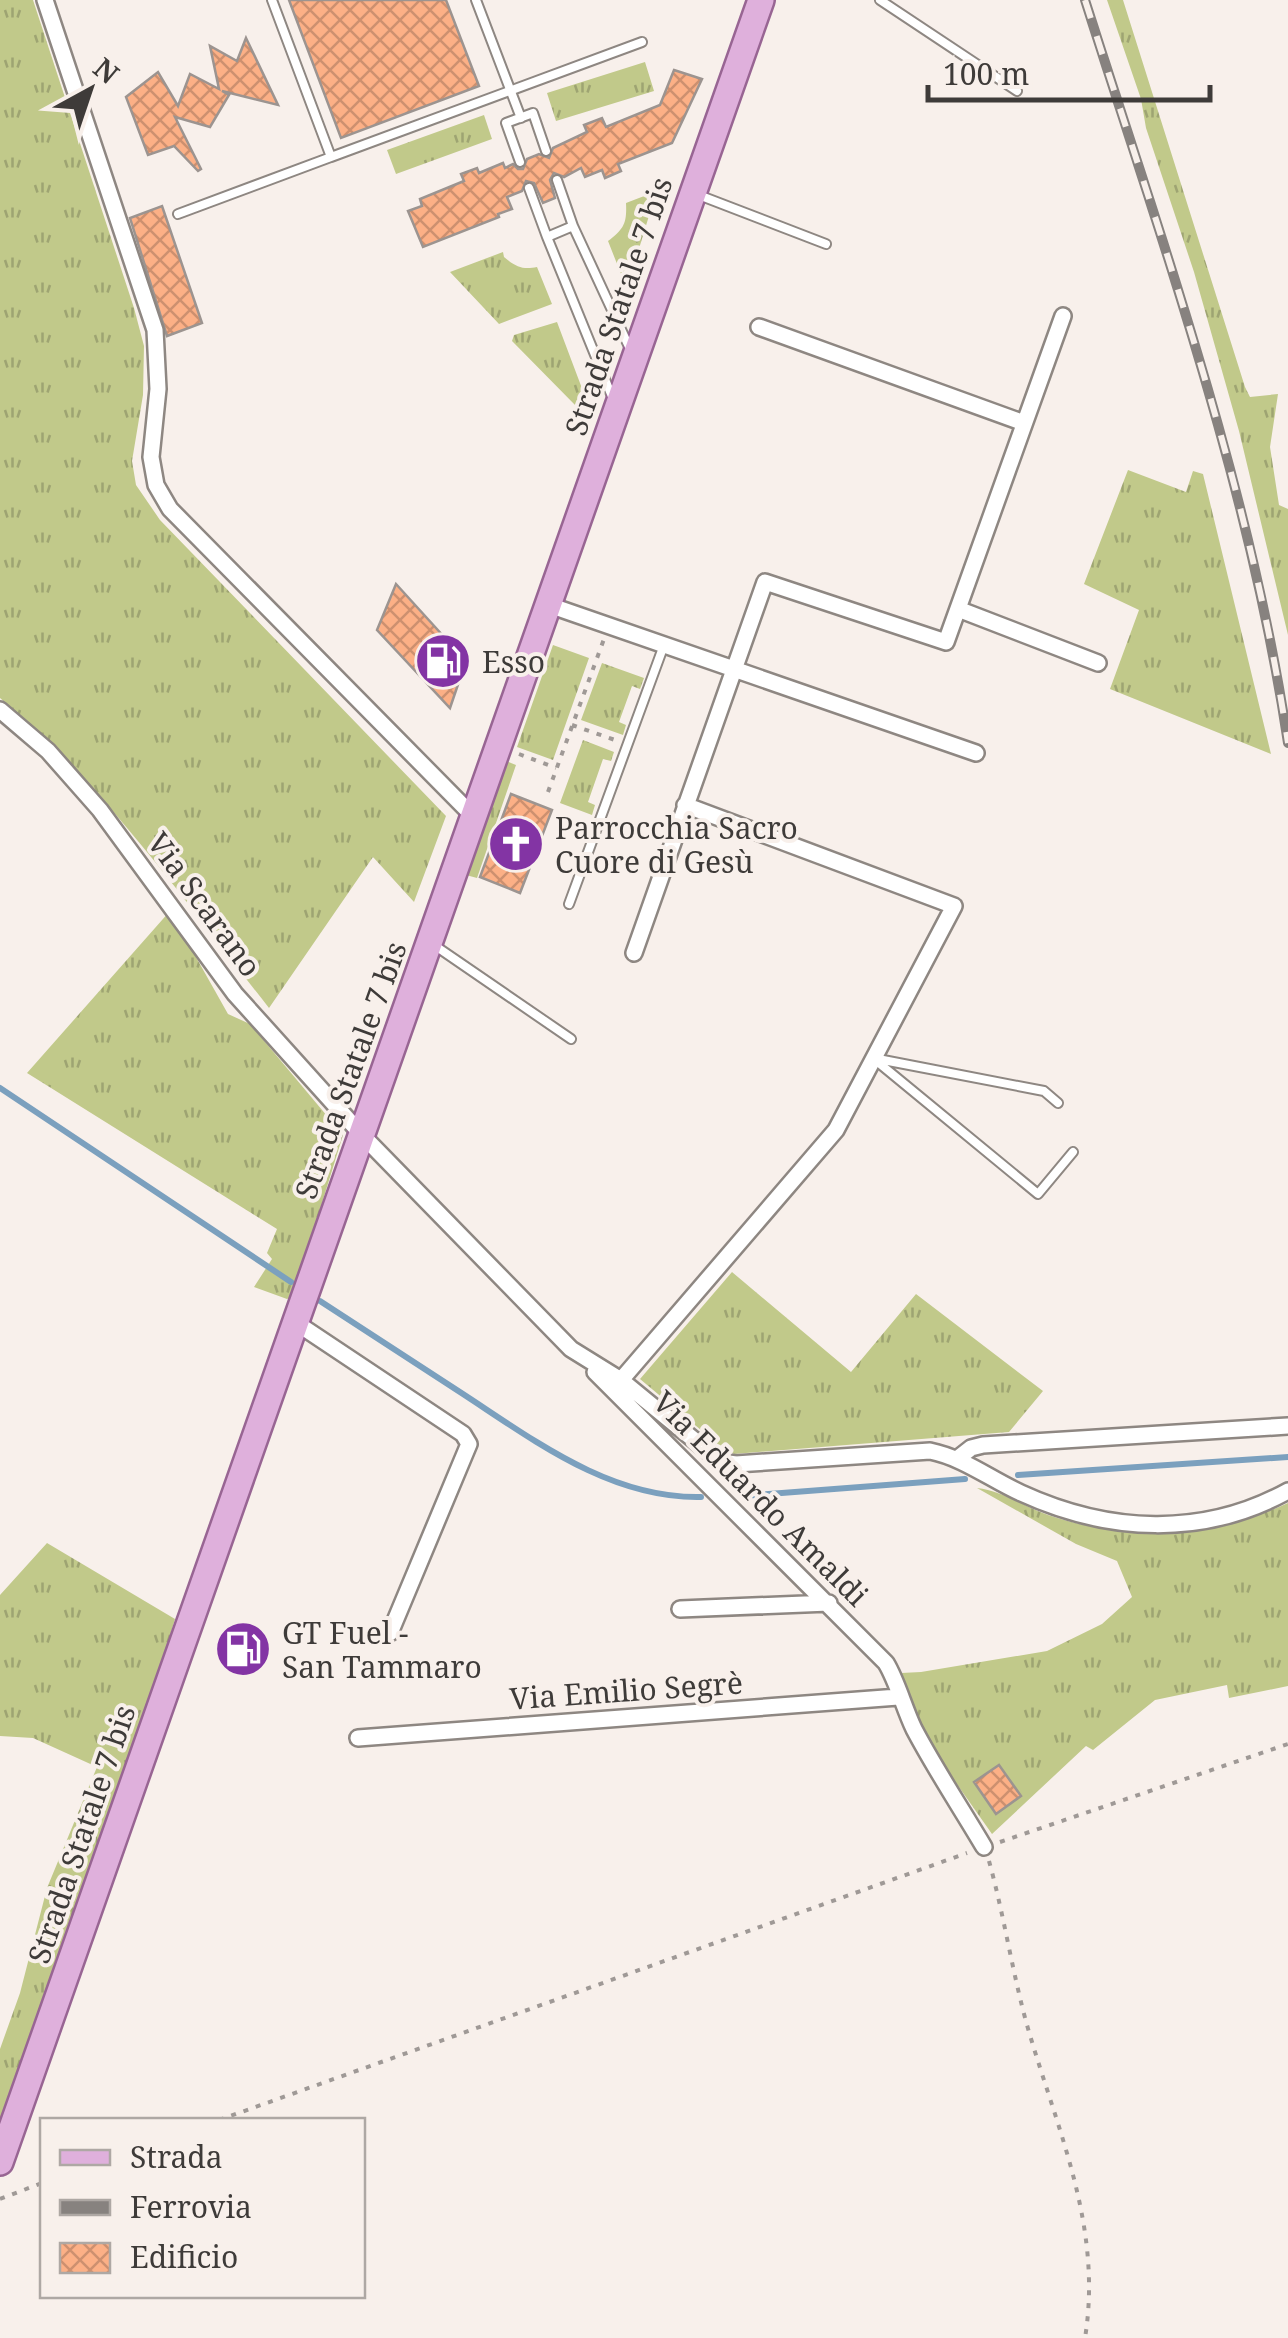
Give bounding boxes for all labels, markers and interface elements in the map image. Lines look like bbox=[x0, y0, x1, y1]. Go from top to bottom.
north arrow bbox=[40, 40, 140, 140]
scale bar bbox=[928, 40, 1210, 102]
text: N bbox=[86, 48, 127, 92]
text: 100 m bbox=[943, 53, 1029, 94]
street label: Strada Statale 7 bis bbox=[555, 171, 681, 441]
fuel station icon: Esso bbox=[413, 631, 473, 691]
place label: Esso bbox=[482, 641, 545, 682]
place label: Parrocchia Sacro Cuore di Gesù bbox=[555, 807, 798, 882]
church icon: Parrocchia Sacro Cuore di Gesù bbox=[486, 814, 546, 874]
street label: Via Scarano bbox=[139, 823, 271, 985]
street label: Strada Statale 7 bis bbox=[284, 936, 416, 1204]
street label: Via Eduardo Amaldi bbox=[644, 1381, 878, 1615]
place label: GT Fuel - San Tammaro bbox=[282, 1612, 482, 1687]
fuel station icon: GT Fuel - San Tammaro bbox=[213, 1619, 273, 1679]
street label: Via Emilio Segrè bbox=[508, 1661, 744, 1719]
street label: Strada Statale 7 bis bbox=[18, 1699, 144, 1969]
legend bbox=[40, 2118, 365, 2298]
text: Strada bbox=[130, 2136, 223, 2177]
text: Ferrovia bbox=[130, 2186, 252, 2227]
text: Edificio bbox=[130, 2236, 238, 2277]

